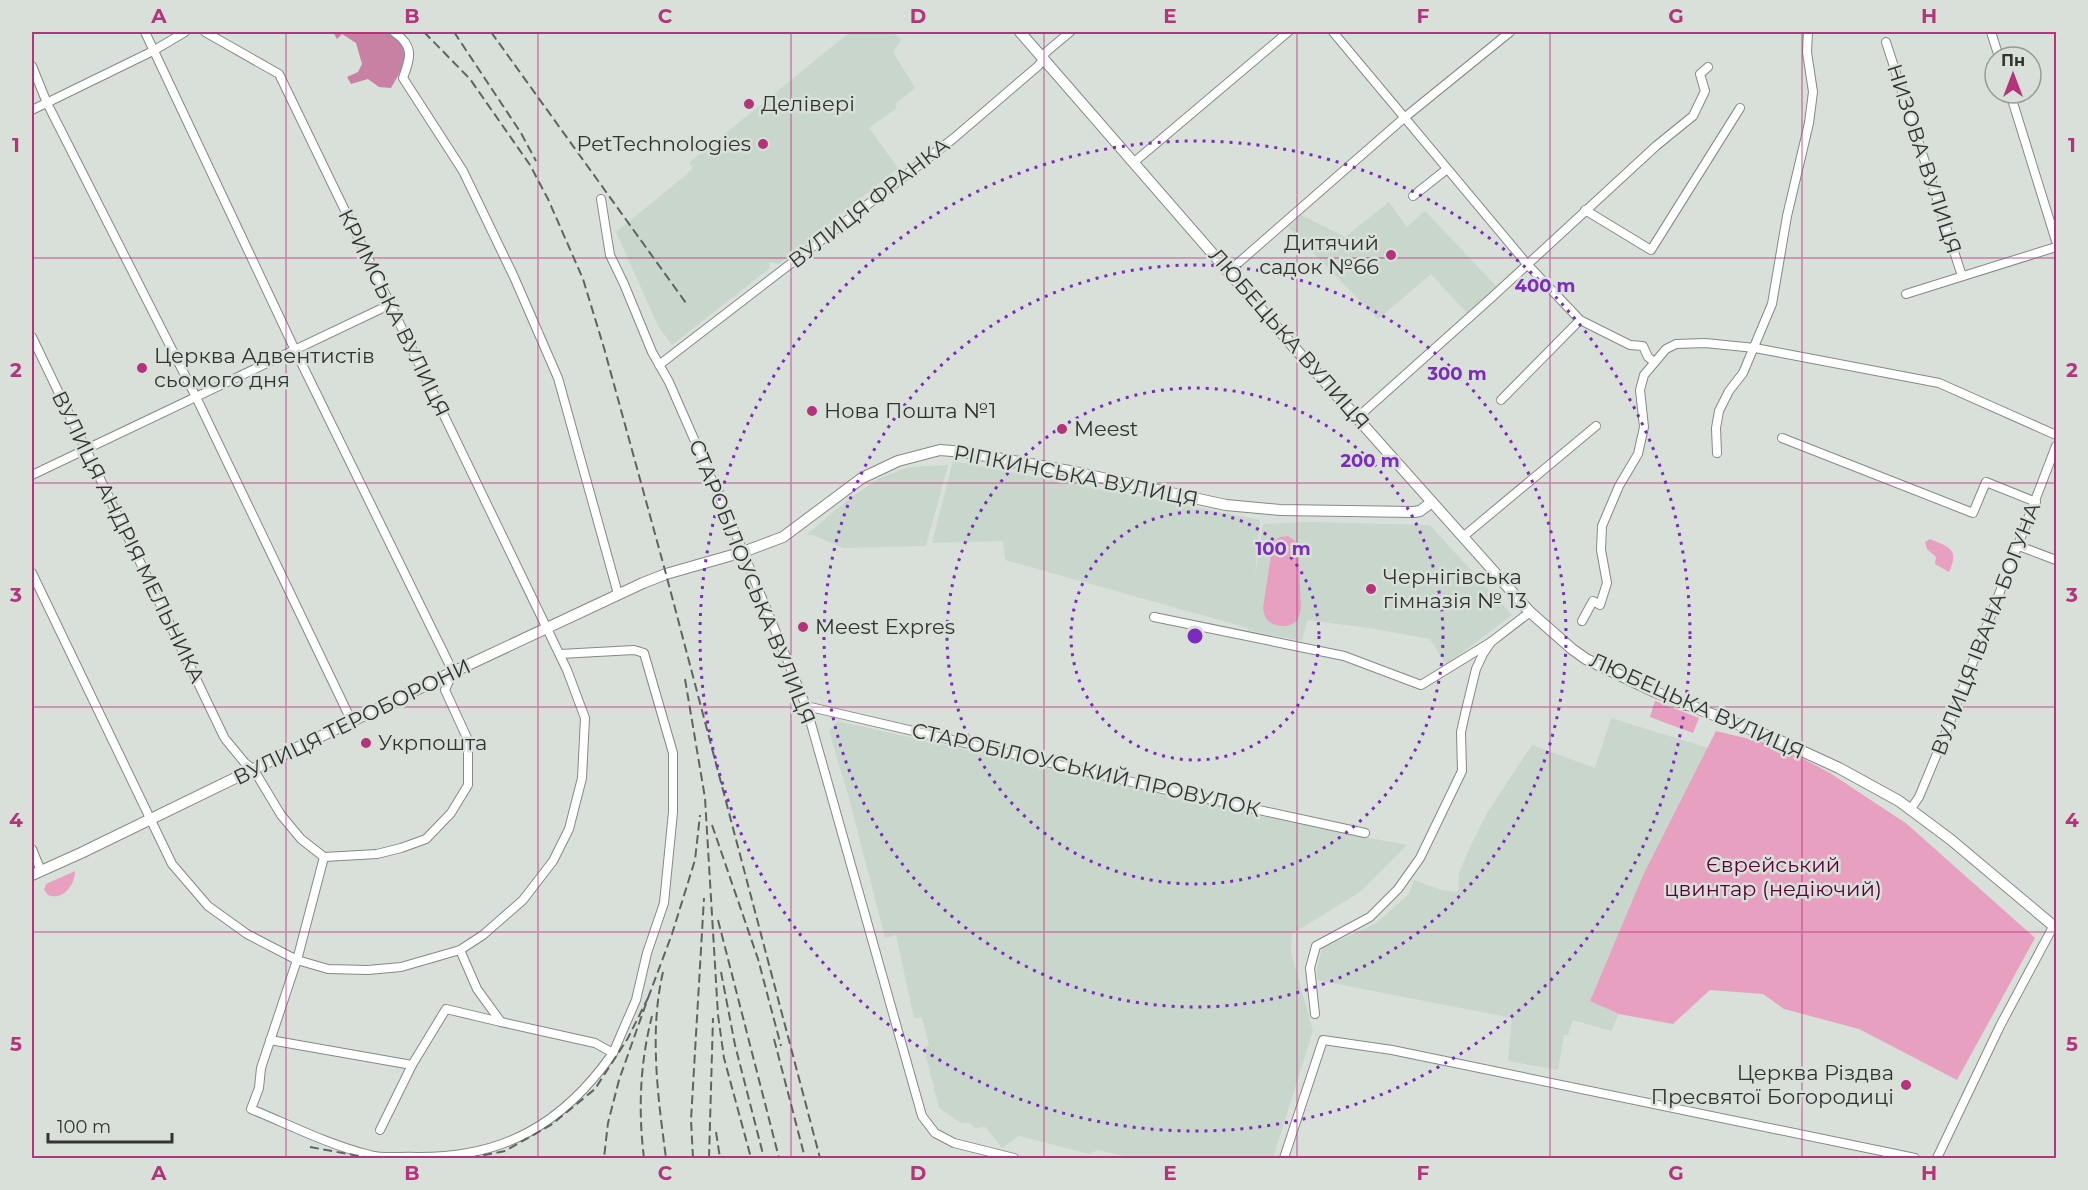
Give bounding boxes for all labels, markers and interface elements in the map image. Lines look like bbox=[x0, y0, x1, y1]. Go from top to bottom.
text: A bbox=[150, 4, 167, 28]
text: B bbox=[404, 4, 420, 28]
text: C bbox=[658, 4, 673, 28]
text: D bbox=[910, 4, 926, 28]
text: E bbox=[1163, 4, 1177, 28]
text: F bbox=[1417, 4, 1430, 28]
text: G bbox=[1668, 4, 1684, 28]
text: H bbox=[1921, 4, 1937, 28]
north arrow bbox=[1983, 45, 2043, 105]
text: Пн bbox=[2001, 51, 2025, 70]
street label: НИЗОВА ВУЛИЦЯ bbox=[1882, 61, 1967, 257]
place label: Делівері bbox=[761, 91, 855, 116]
marker: Делівері bbox=[742, 97, 756, 111]
place label: PetTechnologies bbox=[576, 131, 751, 156]
street label: ВУЛИЦЯ ФРАНКА bbox=[783, 132, 954, 273]
text: 1 bbox=[12, 133, 20, 157]
text: 1 bbox=[2068, 133, 2076, 157]
marker: PetTechnologies bbox=[756, 137, 770, 151]
street label: КРИМСЬКА ВУЛИЦЯ bbox=[333, 205, 456, 421]
place label: Дитячий садок №66 bbox=[1259, 230, 1379, 279]
street label: ЛЮБЕЦЬКА ВУЛИЦЯ bbox=[1204, 243, 1375, 434]
marker: Дитячий садок №66 bbox=[1384, 248, 1398, 262]
text: 400 m bbox=[1515, 275, 1575, 297]
place label: Церква Адвентистів сьомого дня bbox=[154, 343, 375, 392]
text: 2 bbox=[10, 358, 22, 382]
text: 2 bbox=[2066, 358, 2078, 382]
marker: Церква Адвентистів сьомого дня bbox=[135, 361, 149, 375]
text: 300 m bbox=[1426, 363, 1487, 385]
street label: ВУЛИЦЯ АНДРІЯ МЕЛЬНИКА bbox=[47, 387, 210, 687]
place label: Нова Пошта №1 bbox=[824, 398, 996, 423]
marker: Нова Пошта №1 bbox=[805, 404, 819, 418]
place label: Meest bbox=[1074, 416, 1138, 441]
marker: Meest bbox=[1055, 422, 1069, 436]
street label: СТАРОБІЛОУСЬКА ВУЛИЦЯ bbox=[684, 436, 821, 728]
street label: РІПКИНСЬКА ВУЛИЦЯ bbox=[952, 440, 1200, 511]
text: 200 m bbox=[1340, 450, 1400, 472]
street label: ВУЛИЦЯ ІВАНА БОГУНА bbox=[1926, 499, 2046, 759]
text: 100 m bbox=[1255, 538, 1311, 560]
place label: Чернігівська гімназія № 13 bbox=[1383, 564, 1527, 613]
marker: Чернігівська гімназія № 13 bbox=[1364, 582, 1378, 596]
text: 3 bbox=[9, 583, 22, 607]
text: 3 bbox=[2065, 583, 2078, 607]
place label: Meest Expres bbox=[815, 614, 955, 639]
marker: Meest Expres bbox=[796, 620, 810, 634]
centre of rings bbox=[1185, 626, 1205, 646]
street label: ЛЮБЕЦЬКА ВУЛИЦЯ bbox=[1586, 647, 1808, 764]
street label: ВУЛИЦЯ ТЕРОБОРОНИ bbox=[229, 653, 474, 790]
street label: СТАРОБІЛОУСЬКИЙ ПРОВУЛОК bbox=[909, 717, 1263, 822]
place label: Укрпошта bbox=[378, 730, 487, 755]
marker: Укрпошта bbox=[359, 736, 373, 750]
text: 4 bbox=[9, 808, 23, 832]
text: 4 bbox=[2065, 808, 2079, 832]
park label: Єврейський цвинтар (недіючий) bbox=[1664, 852, 1882, 901]
text: 5 bbox=[10, 1032, 22, 1056]
text: 5 bbox=[2066, 1032, 2078, 1056]
place label: Церква Різдва Пресвятої Богородиці bbox=[1651, 1060, 1894, 1109]
marker: Церква Різдва Пресвятої Богородиці bbox=[1899, 1078, 1913, 1092]
scale bar bbox=[48, 1106, 172, 1144]
text: 100 m bbox=[57, 1116, 111, 1138]
text: A bbox=[150, 1161, 167, 1185]
text: B bbox=[404, 1161, 420, 1185]
text: C bbox=[658, 1161, 673, 1185]
text: D bbox=[910, 1161, 926, 1185]
text: E bbox=[1163, 1161, 1177, 1185]
text: F bbox=[1417, 1161, 1430, 1185]
text: G bbox=[1668, 1161, 1684, 1185]
text: H bbox=[1921, 1161, 1937, 1185]

